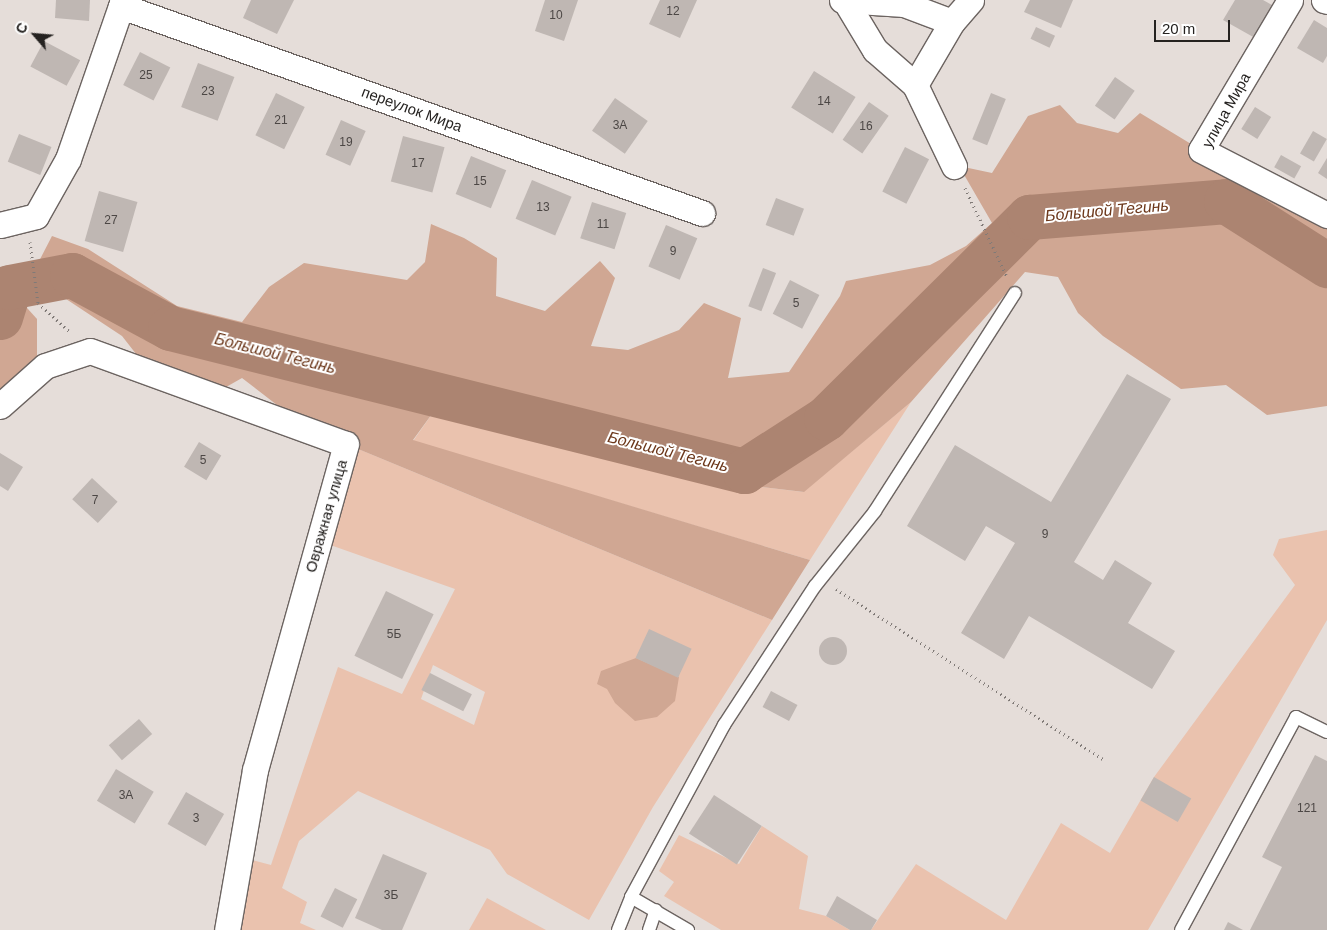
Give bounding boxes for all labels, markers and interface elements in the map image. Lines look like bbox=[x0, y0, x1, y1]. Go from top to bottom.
house number: 12 bbox=[666, 5, 680, 19]
house number: 10 bbox=[549, 9, 563, 23]
north arrow bbox=[10, 10, 60, 60]
scale bar bbox=[1157, 10, 1233, 42]
text: С bbox=[12, 20, 31, 36]
text: 20 m bbox=[1162, 20, 1195, 37]
house number: 25 bbox=[139, 69, 153, 83]
street label: улица Мира bbox=[1198, 69, 1254, 151]
street label: переулок Мира bbox=[359, 82, 465, 136]
house number: 23 bbox=[201, 85, 215, 99]
house number: 14 bbox=[817, 95, 831, 109]
house number: 21 bbox=[274, 114, 288, 128]
house number: 3А bbox=[613, 119, 627, 133]
house number: 16 bbox=[859, 120, 873, 134]
house number: 19 bbox=[339, 136, 353, 150]
house number: 17 bbox=[411, 157, 425, 171]
house number: 15 bbox=[473, 175, 487, 189]
water label: Большой Тегинь bbox=[1044, 196, 1170, 226]
house number: 13 bbox=[536, 201, 550, 215]
house number: 27 bbox=[104, 214, 118, 228]
house number: 11 bbox=[597, 218, 609, 232]
house number: 9 bbox=[670, 245, 676, 259]
house number: 5 bbox=[793, 297, 799, 311]
water label: Большой Тегинь bbox=[212, 330, 338, 378]
water label: Большой Тегинь bbox=[605, 428, 731, 476]
house number: 5 bbox=[200, 454, 206, 468]
street label: Овражная улица bbox=[301, 458, 351, 574]
house number: 7 bbox=[92, 494, 98, 508]
house number: 9 bbox=[1042, 528, 1048, 542]
house number: 5Б bbox=[387, 628, 401, 642]
house number: 3А bbox=[119, 789, 133, 803]
house number: 121 bbox=[1297, 802, 1317, 816]
house number: 3 bbox=[193, 812, 199, 826]
house number: 3Б bbox=[384, 889, 398, 903]

